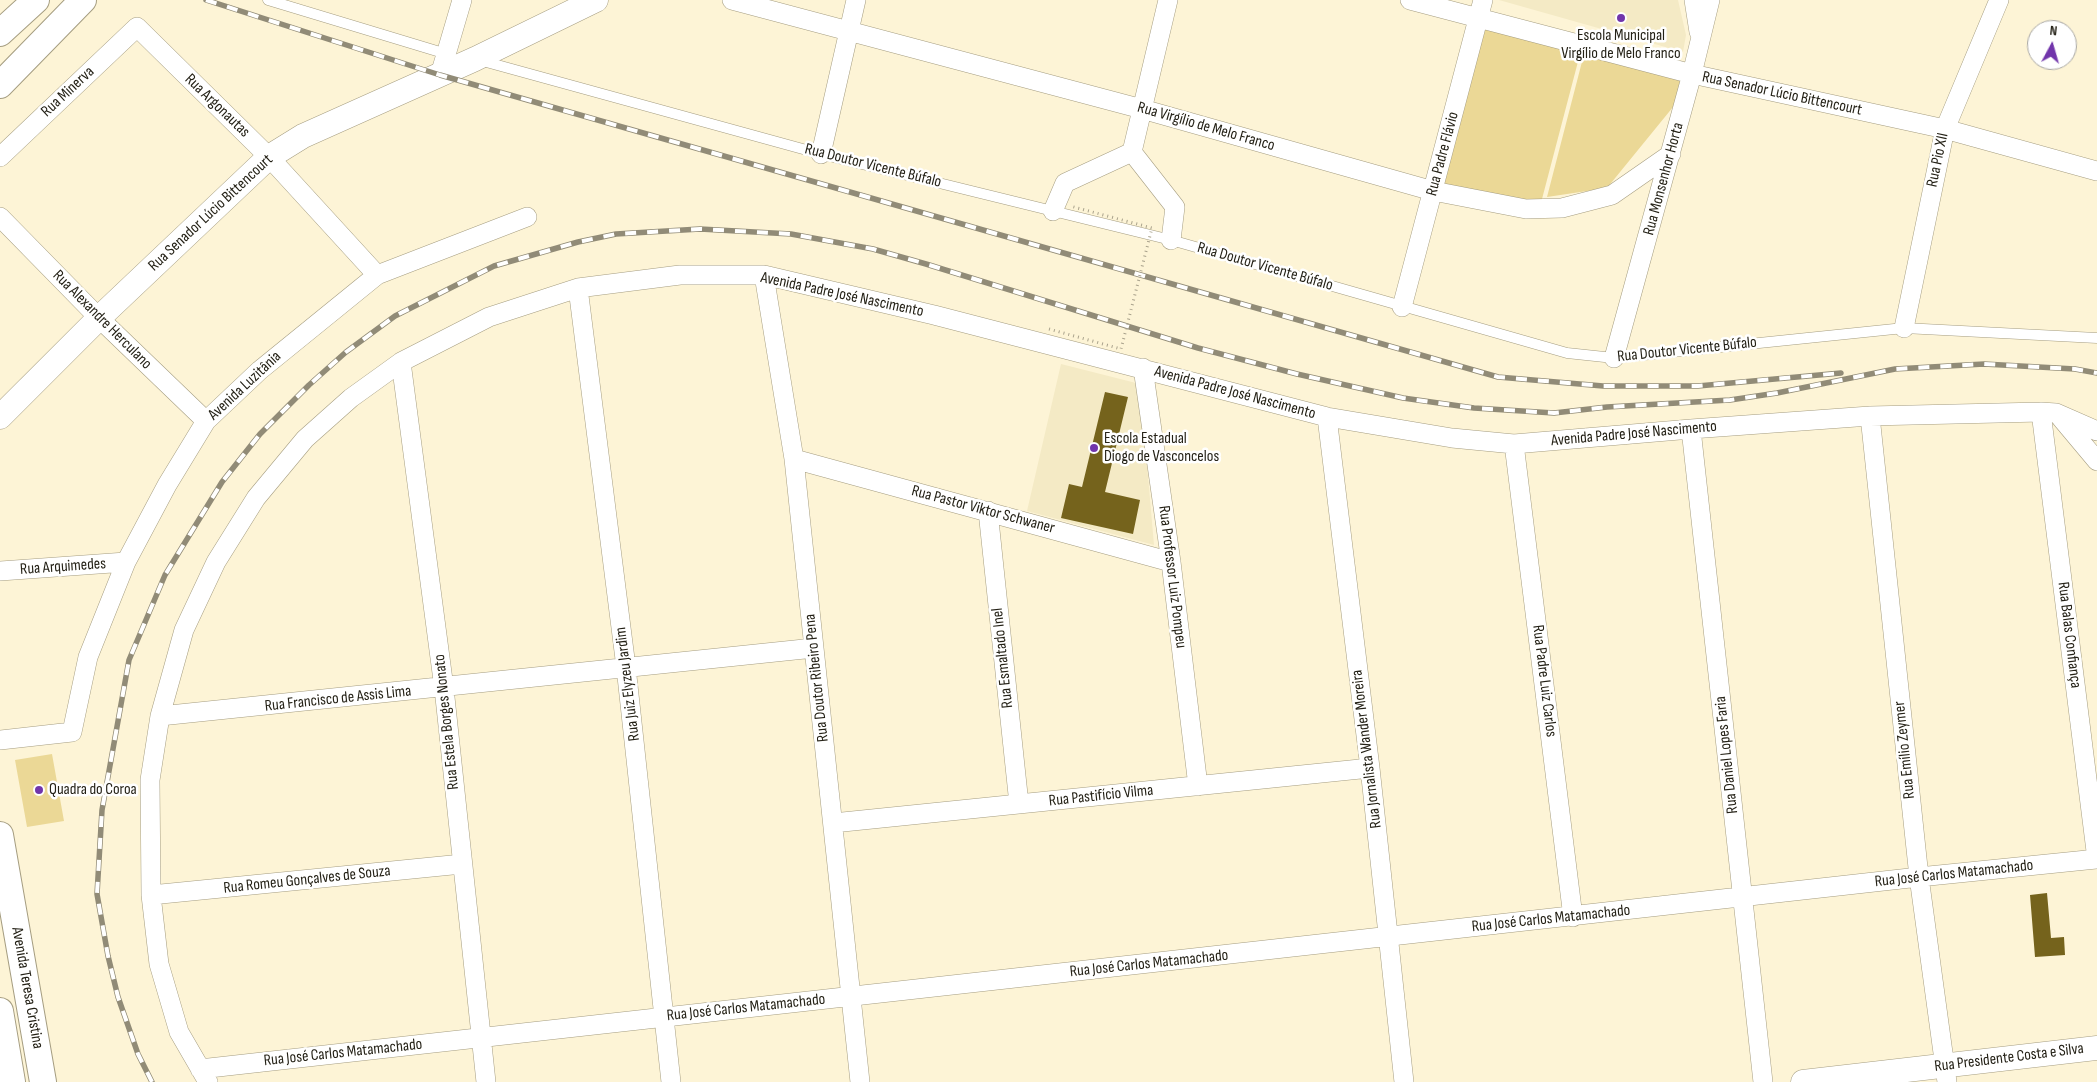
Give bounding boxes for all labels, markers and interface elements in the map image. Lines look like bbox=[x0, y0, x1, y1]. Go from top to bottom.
marker: Escola Municipal Virgílio de Melo Franco bbox=[1615, 12, 1627, 24]
north arrow bbox=[2027, 20, 2077, 70]
text: N bbox=[2049, 22, 2058, 39]
place label: Escola Municipal Virgílio de Melo Franco bbox=[1561, 26, 1681, 64]
street label: Rua Minerva bbox=[38, 63, 98, 121]
street label: Rua Senador Lúcio Bittencourt bbox=[1700, 68, 1864, 120]
street label: Rua Argonautas bbox=[180, 70, 254, 142]
street label: Rua Virgílio de Melo Franco bbox=[1135, 98, 1277, 156]
street label: Rua Padre Flávio bbox=[1423, 110, 1463, 198]
street label: Rua Monsenhor Horta bbox=[1640, 121, 1688, 237]
street label: Rua Pio XII bbox=[1923, 131, 1953, 189]
street label: Rua Doutor Vicente Búfalo bbox=[803, 140, 943, 192]
street label: Rua Senador Lúcio Bittencourt bbox=[145, 150, 277, 276]
street label: Rua Doutor Vicente Búfalo bbox=[1195, 238, 1335, 296]
street label: Rua Alexandre Herculano bbox=[48, 266, 156, 374]
street label: Avenida Padre José Nascimento bbox=[759, 268, 925, 322]
street label: Rua Doutor Vicente Búfalo bbox=[1616, 333, 1758, 367]
street label: Avenida Luzitânia bbox=[205, 347, 285, 425]
street label: Avenida Padre José Nascimento bbox=[1152, 362, 1318, 424]
street label: Avenida Padre José Nascimento bbox=[1550, 417, 1718, 451]
place label: Escola Estadual Diogo de Vasconcelos bbox=[1104, 429, 1219, 467]
marker: Escola Estadual Diogo de Vasconcelos bbox=[1088, 442, 1100, 454]
street label: Rua Pastor Viktor Schwaner bbox=[909, 482, 1057, 538]
street label: Rua Professor Luiz Pompeu bbox=[1154, 505, 1190, 649]
street label: Rua Arquimedes bbox=[19, 554, 107, 580]
street label: Rua Balas Confiança bbox=[2053, 581, 2085, 689]
street label: Rua Esmaltado Inel bbox=[988, 607, 1018, 709]
street label: Rua Doutor Ribeiro Pena bbox=[801, 613, 833, 743]
street label: Rua Padre Luiz Carlos bbox=[1528, 624, 1560, 738]
street label: Rua Juiz Elyzeu Jardim bbox=[611, 626, 645, 742]
street label: Rua Estela Borges Nonato bbox=[430, 653, 464, 791]
street label: Rua Jornalista Wander Moreira bbox=[1348, 669, 1386, 829]
street label: Rua Francisco de Assis Lima bbox=[264, 682, 412, 716]
street label: Rua Daniel Lopes Faria bbox=[1711, 695, 1743, 815]
street label: Rua Emílio Zeymer bbox=[1890, 700, 1920, 800]
place label: Quadra do Coroa bbox=[49, 780, 137, 800]
street label: Rua Pastifício Vilma bbox=[1048, 781, 1154, 811]
marker: Quadra do Coroa bbox=[33, 784, 45, 796]
street label: Rua José Carlos Matamachado bbox=[1874, 856, 2034, 892]
street label: Rua Romeu Gonçalves de Souza bbox=[223, 862, 391, 898]
street label: Rua José Carlos Matamachado bbox=[1471, 901, 1631, 937]
street label: Avenida Teresa Cristina bbox=[7, 926, 47, 1050]
street label: Rua José Carlos Matamachado bbox=[1069, 946, 1229, 982]
street label: Rua José Carlos Matamachado bbox=[666, 990, 826, 1026]
street label: Rua José Carlos Matamachado bbox=[263, 1035, 423, 1071]
street label: Rua Presidente Costa e Silva bbox=[1933, 1039, 2085, 1077]

